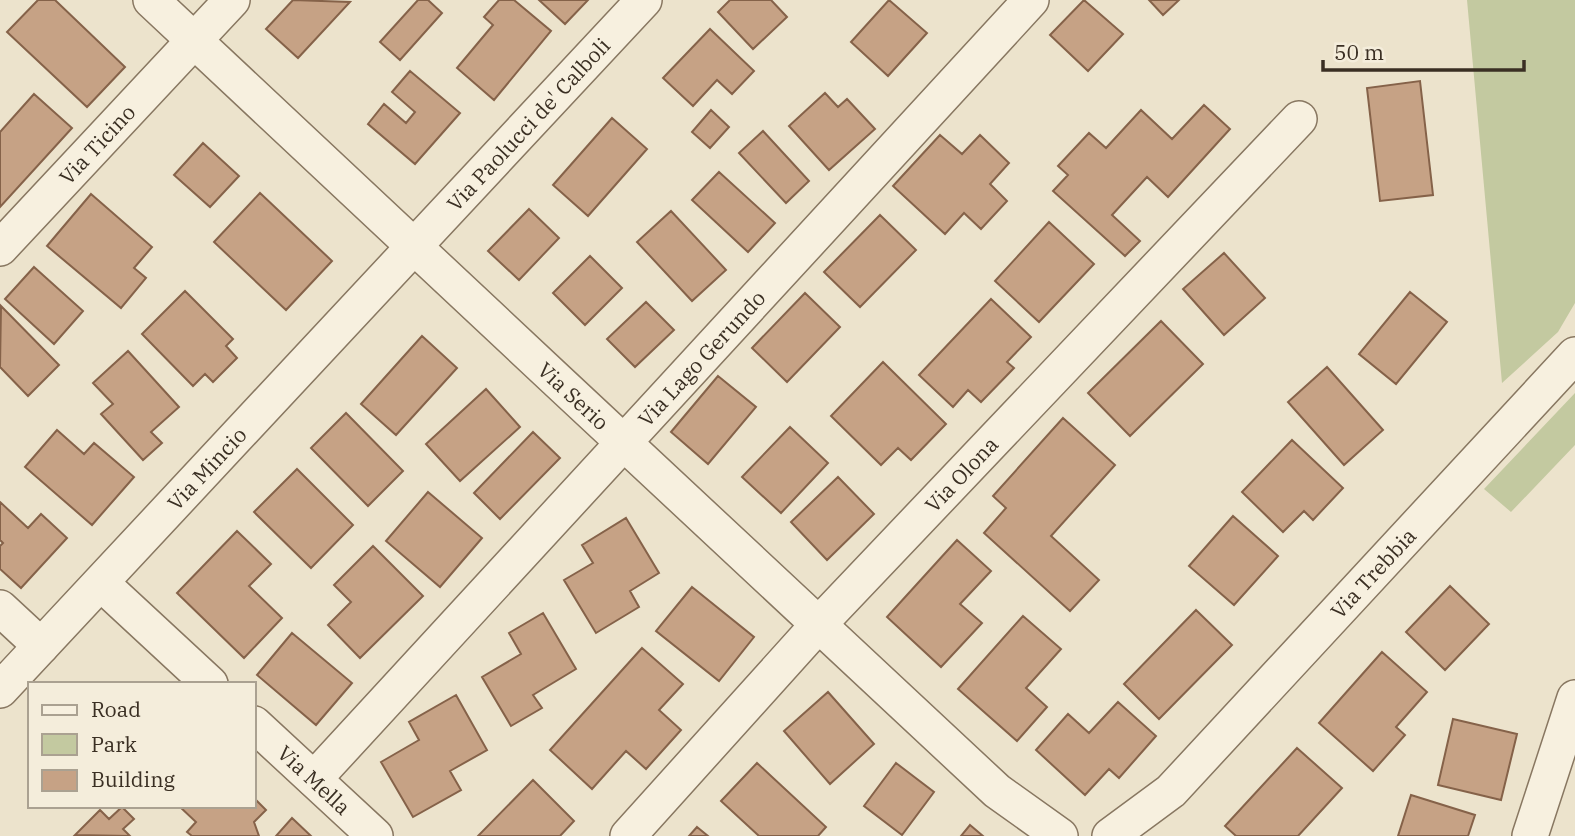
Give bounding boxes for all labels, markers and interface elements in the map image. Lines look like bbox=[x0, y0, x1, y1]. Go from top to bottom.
scale bar bbox=[1323, 28, 1524, 72]
street label: Via Paolucci de' Calboli bbox=[440, 32, 616, 217]
text: 50 m bbox=[1334, 38, 1384, 66]
street label: Via Ticino bbox=[53, 98, 141, 190]
street label: Via Lago Gerundo bbox=[632, 284, 771, 432]
street label: Via Serio bbox=[532, 356, 615, 436]
street label: Via Mincio bbox=[161, 421, 253, 516]
street label: Via Olona bbox=[919, 430, 1004, 518]
street label: Via Trebbia bbox=[1324, 522, 1422, 624]
legend bbox=[28, 682, 256, 808]
text: Road bbox=[91, 695, 141, 723]
text: Park bbox=[91, 730, 138, 758]
street label: Via Mella bbox=[272, 739, 357, 821]
text: Building bbox=[91, 765, 176, 793]

